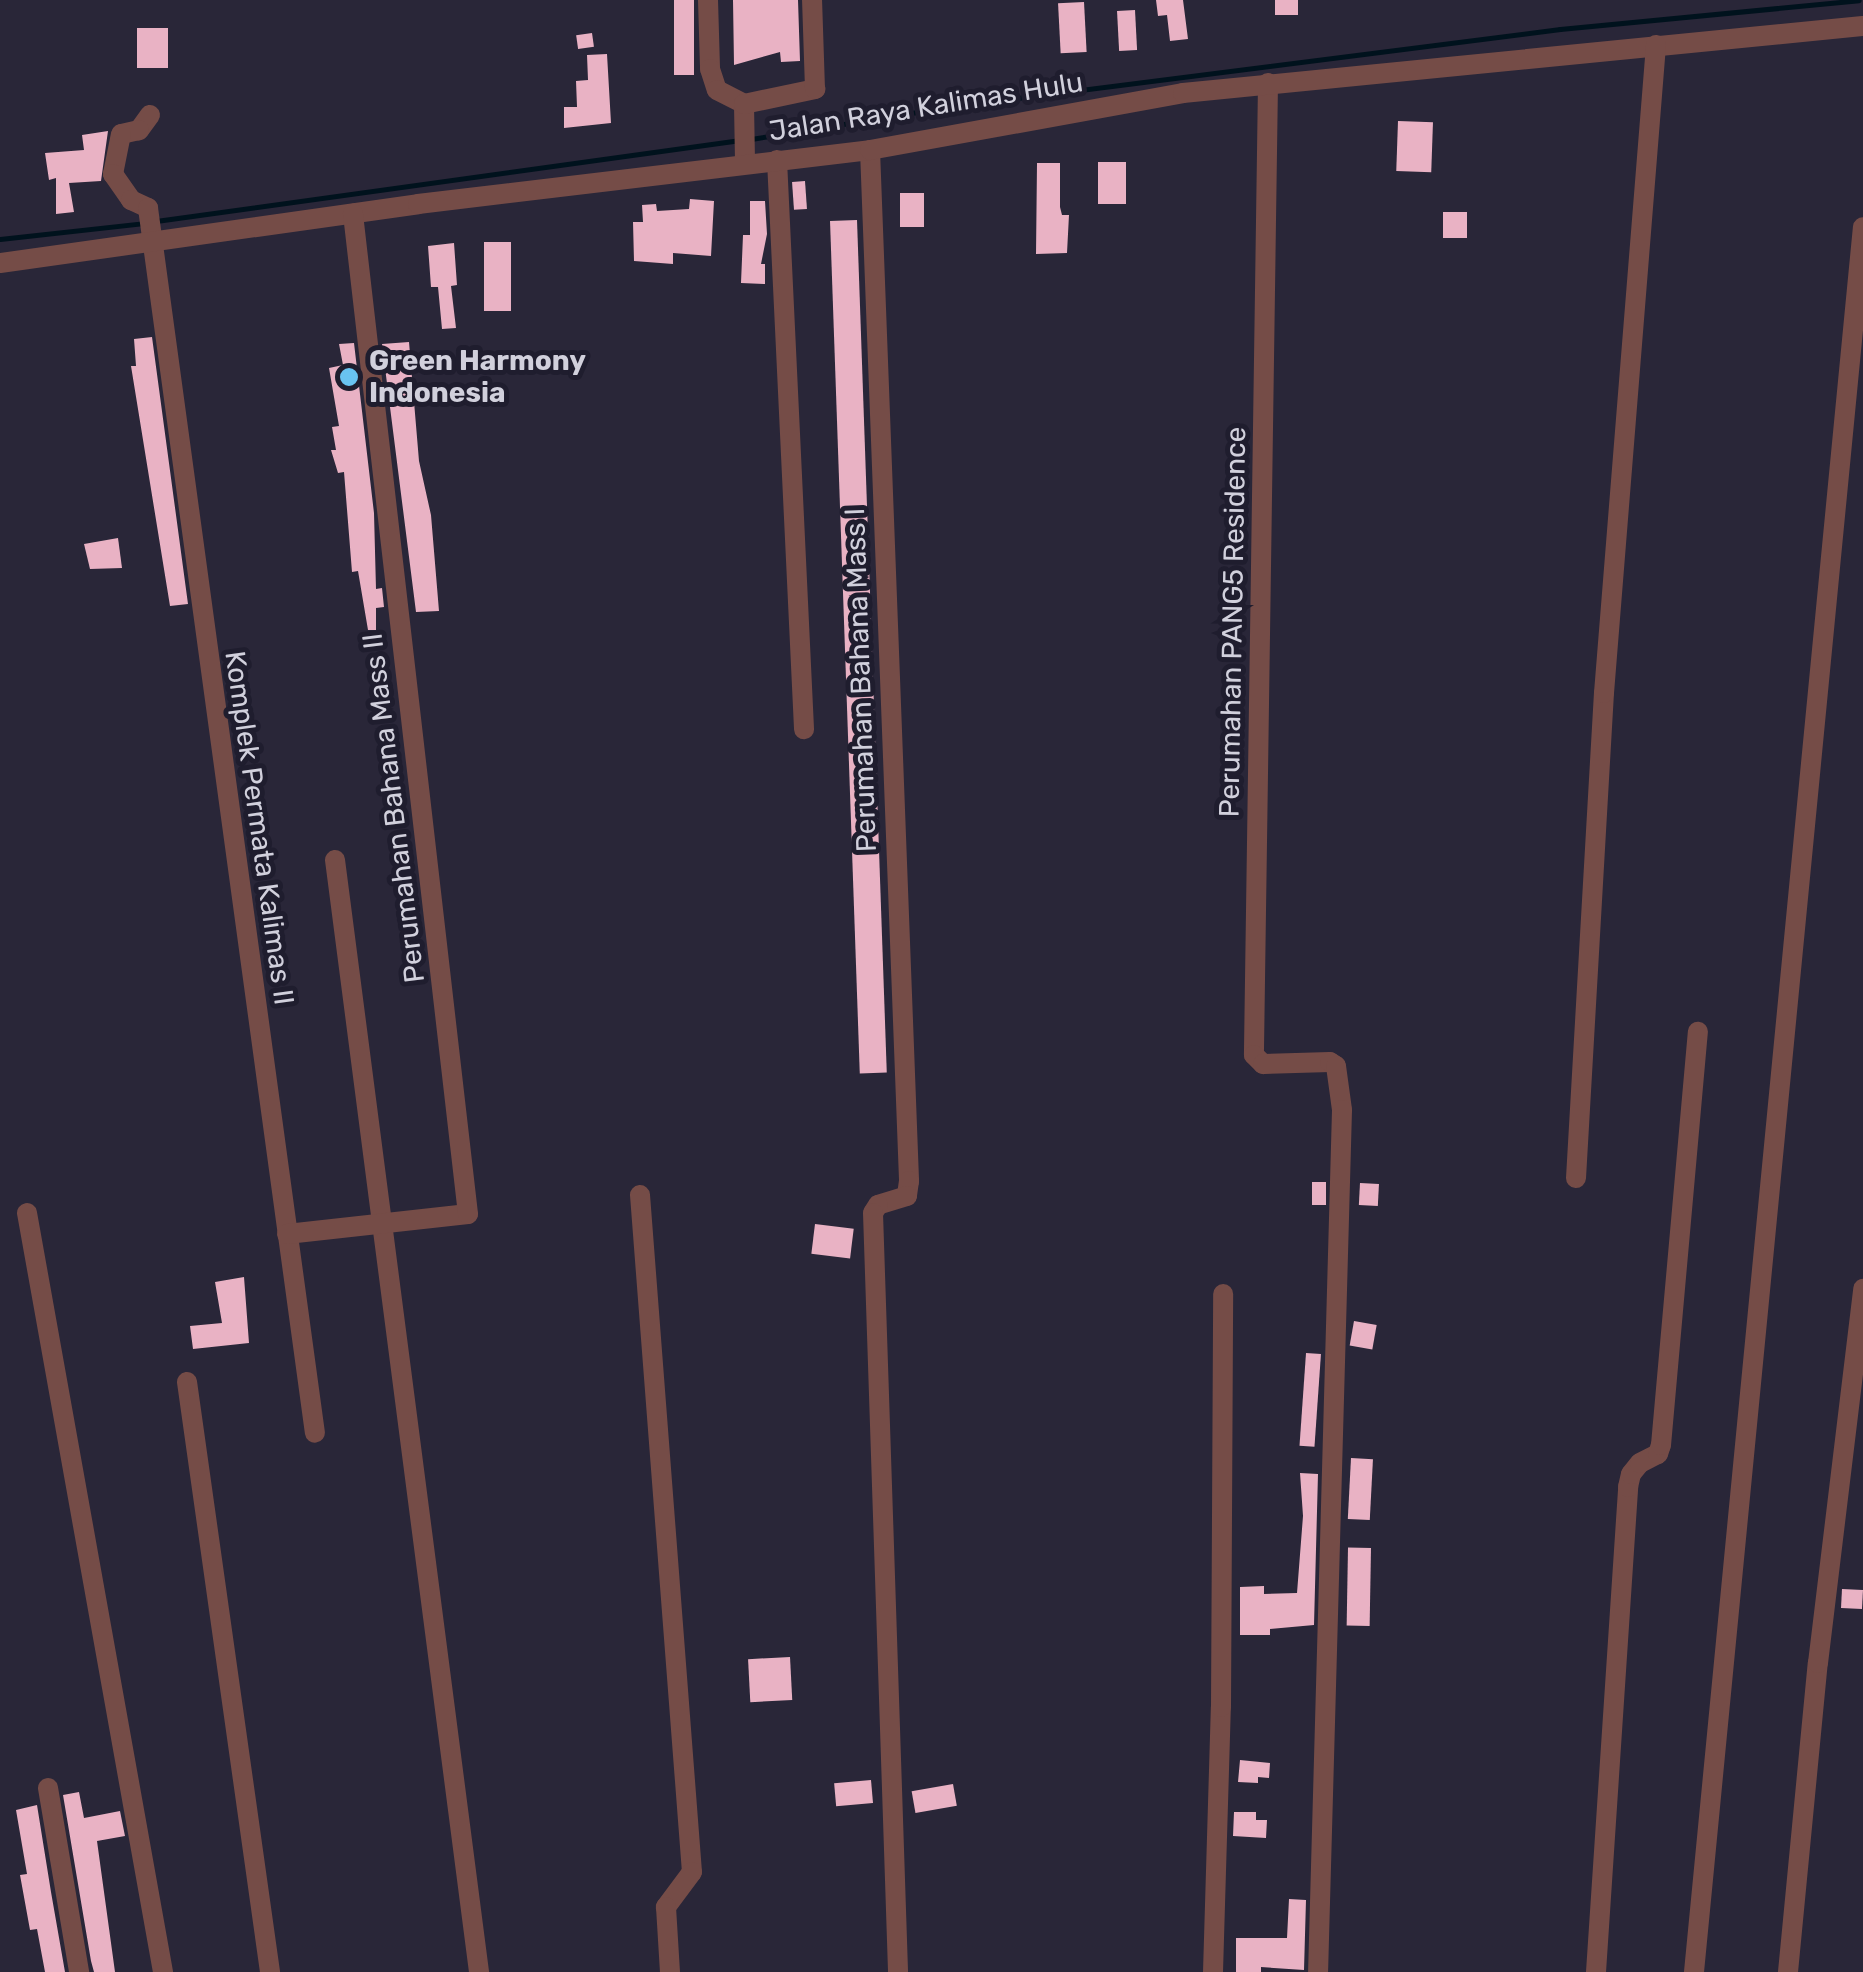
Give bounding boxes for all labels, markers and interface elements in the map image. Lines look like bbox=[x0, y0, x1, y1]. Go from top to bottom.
street label: Jalan Raya Kalimas Hulu bbox=[767, 66, 1085, 148]
place label: Green Harmony Indonesia bbox=[369, 344, 586, 410]
marker: Green Harmony Indonesia bbox=[338, 366, 360, 388]
street label: Perumahan PANG5 Residence bbox=[1213, 426, 1253, 818]
street label: Perumahan Bahana Mass I bbox=[838, 507, 884, 853]
street label: Perumahan Bahana Mass II bbox=[356, 631, 432, 985]
street label: Komplek Permata Kalimas II bbox=[217, 649, 301, 1007]

